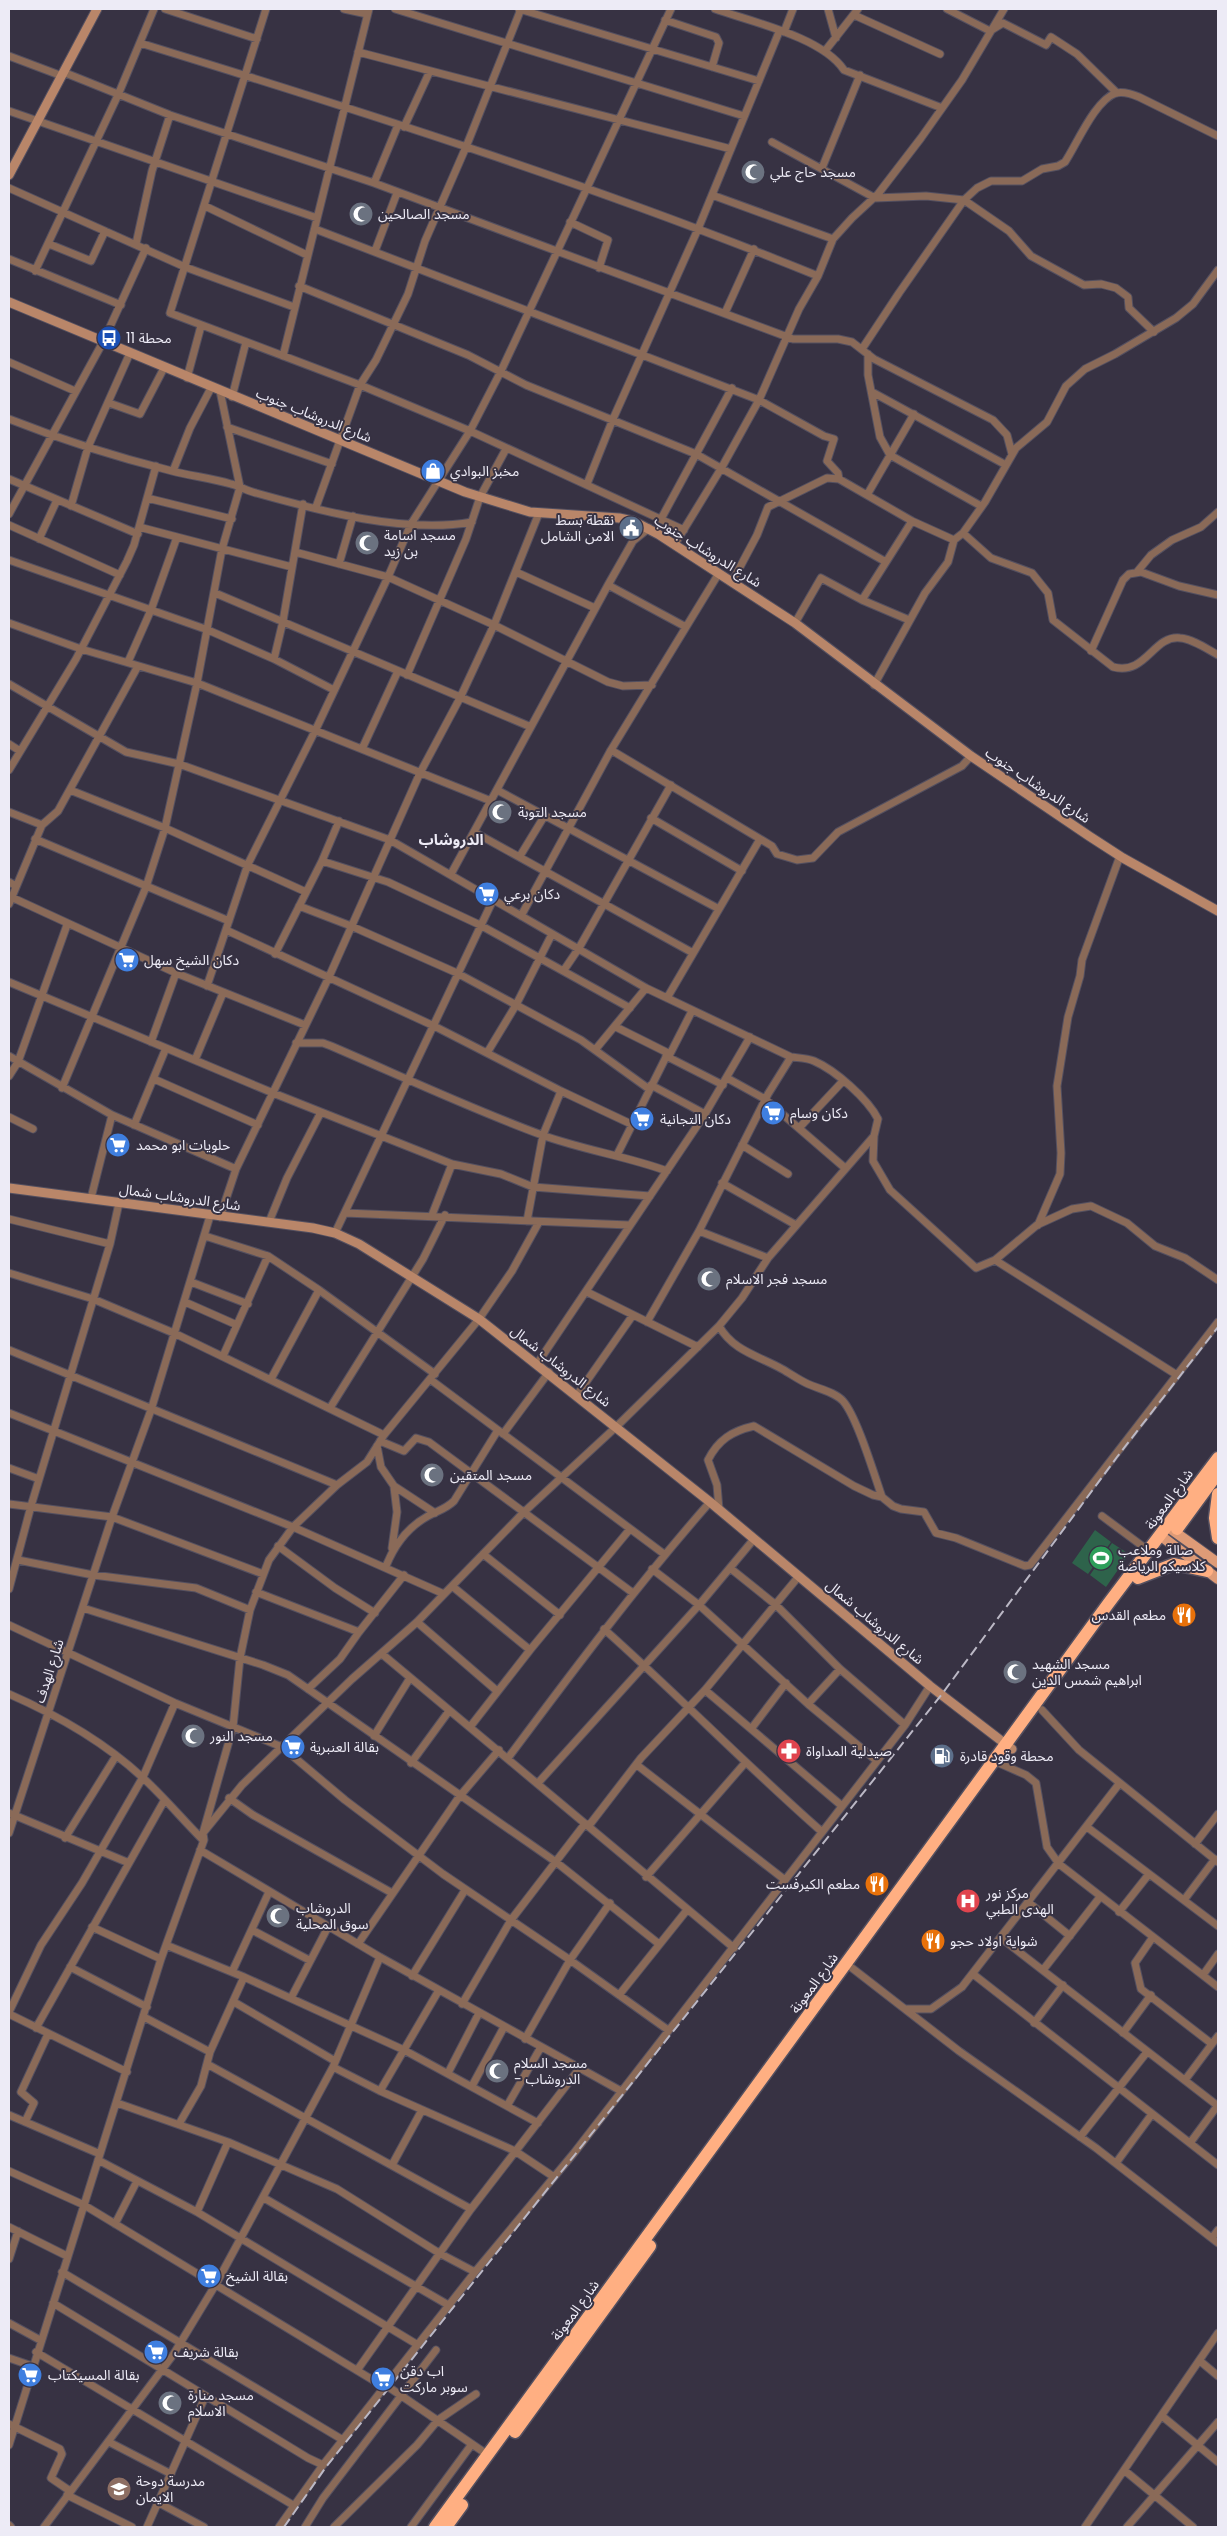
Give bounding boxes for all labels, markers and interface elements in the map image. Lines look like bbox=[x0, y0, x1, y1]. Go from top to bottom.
mosque icon: مسجد حاج علي bbox=[740, 159, 766, 185]
place label: مسجد حاج علي bbox=[770, 162, 856, 183]
mosque icon: مسجد الصالحين bbox=[348, 201, 374, 227]
place label: مسجد الصالحين bbox=[378, 204, 470, 224]
bus stop icon: محطة 11 bbox=[96, 325, 122, 351]
place label: محطة 11 bbox=[126, 328, 172, 348]
street label: شارع الدروشاب جنوب bbox=[253, 383, 375, 448]
shop icon: مخبز البوادي bbox=[420, 458, 446, 484]
place label: مخبز البوادي bbox=[450, 461, 519, 482]
place label: نقطة بسط الامن الشامل bbox=[541, 510, 614, 546]
street label: شارع الدروشاب جنوب bbox=[650, 510, 766, 593]
public building icon: نقطة بسط الامن الشامل bbox=[618, 515, 644, 541]
place label: مسجد اسامة بن زيد bbox=[384, 525, 456, 561]
mosque icon: مسجد اسامة بن زيد bbox=[354, 530, 380, 556]
street label: شارع الدروشاب جنوب bbox=[981, 742, 1095, 829]
mosque icon: مسجد التوبة bbox=[487, 799, 513, 825]
place label: مسجد التوبة bbox=[518, 802, 587, 822]
district label: الدروشاب bbox=[418, 829, 484, 850]
supermarket icon: دكان برعي bbox=[474, 881, 500, 907]
place label: دكان برعي bbox=[504, 884, 560, 905]
supermarket icon: دكان الشيخ سهل bbox=[114, 947, 140, 973]
place label: دكان الشيخ سهل bbox=[144, 950, 239, 971]
supermarket icon: دكان وسام bbox=[760, 1100, 786, 1126]
place label: دكان وسام bbox=[790, 1103, 848, 1124]
supermarket icon: دكان التجانية bbox=[629, 1106, 655, 1132]
place label: دكان التجانية bbox=[660, 1109, 731, 1129]
supermarket icon: حلويات ابو محمد bbox=[105, 1132, 131, 1158]
place label: حلويات ابو محمد bbox=[136, 1135, 230, 1155]
street label: شارع الدروشاب شمال bbox=[118, 1179, 242, 1216]
mosque icon: مسجد فجر الاسلام bbox=[696, 1266, 722, 1292]
place label: مسجد فجر الاسلام bbox=[726, 1269, 827, 1290]
street label: شارع الدروشاب شمال bbox=[506, 1320, 615, 1412]
mosque icon: مسجد المتقين bbox=[419, 1462, 445, 1488]
place label: مسجد المتقين bbox=[450, 1465, 532, 1485]
street label: شارع المعونة bbox=[1140, 1465, 1199, 1534]
place label: صالة وملاعب كلاسيكو الرياضة bbox=[1118, 1540, 1206, 1576]
sports icon: صالة وملاعب كلاسيكو الرياضة bbox=[1088, 1545, 1114, 1571]
street label: شارع الدروشاب شمال bbox=[821, 1575, 928, 1670]
restaurant icon: مطعم القدس bbox=[1171, 1602, 1197, 1628]
place label: مطعم القدس bbox=[1092, 1605, 1166, 1626]
street label: شارع الهدف bbox=[29, 1636, 70, 1706]
place label: مسجد الشهيد ابراهيم شمس الدين bbox=[1032, 1654, 1142, 1691]
mosque icon: مسجد الشهيد ابراهيم شمس الدين bbox=[1002, 1659, 1028, 1685]
mosque icon: مسجد النور bbox=[180, 1723, 206, 1749]
place label: مسجد النور bbox=[209, 1726, 273, 1746]
supermarket icon: بقالة العنبرية bbox=[280, 1734, 306, 1760]
place label: بقالة العنبرية bbox=[310, 1737, 379, 1757]
pharmacy icon: صيدلية المداواة bbox=[776, 1738, 802, 1764]
place label: صيدلية المداواة bbox=[806, 1741, 892, 1761]
fuel station icon: محطة وقود قادرة bbox=[929, 1743, 955, 1769]
place label: محطة وقود قادرة bbox=[960, 1746, 1054, 1766]
restaurant icon: مطعم الكيرفست bbox=[864, 1871, 890, 1897]
place label: مطعم الكيرفست bbox=[766, 1874, 860, 1895]
place label: مركز نور الهدى الطبي bbox=[985, 1883, 1054, 1920]
hospital icon: مركز نور الهدى الطبي bbox=[955, 1888, 981, 1914]
place label: الدروشاب سوق المحلية bbox=[296, 1898, 368, 1934]
mosque icon: الدروشاب سوق المحلية bbox=[265, 1903, 291, 1929]
restaurant icon: شواية اولاد حجو bbox=[920, 1928, 946, 1954]
place label: شواية اولاد حجو bbox=[950, 1931, 1038, 1951]
street label: شارع المعونة bbox=[785, 1949, 844, 2018]
place label: مسجد السلام - الدروشاب bbox=[514, 2053, 587, 2089]
mosque icon: مسجد السلام - الدروشاب bbox=[484, 2058, 510, 2084]
supermarket icon: بقالة الشيخ bbox=[196, 2263, 222, 2289]
place label: بقالة الشيخ bbox=[226, 2266, 288, 2287]
street label: شارع المعونة bbox=[546, 2276, 605, 2345]
supermarket icon: بقالة شريف bbox=[143, 2339, 169, 2365]
place label: بقالة شريف bbox=[174, 2342, 239, 2362]
place label: اب دقن سوبر ماركت bbox=[400, 2361, 468, 2397]
supermarket icon: بقالة المسيكتاب bbox=[17, 2362, 43, 2388]
place label: بقالة المسيكتاب bbox=[48, 2365, 140, 2385]
supermarket icon: اب دقن سوبر ماركت bbox=[370, 2366, 396, 2392]
place label: مسجد منارة الاسلام bbox=[188, 2385, 254, 2422]
mosque icon: مسجد منارة الاسلام bbox=[157, 2390, 183, 2416]
place label: مدرسة دوحة الايمان bbox=[136, 2471, 205, 2507]
school or university icon: مدرسة دوحة الايمان bbox=[106, 2476, 132, 2502]

